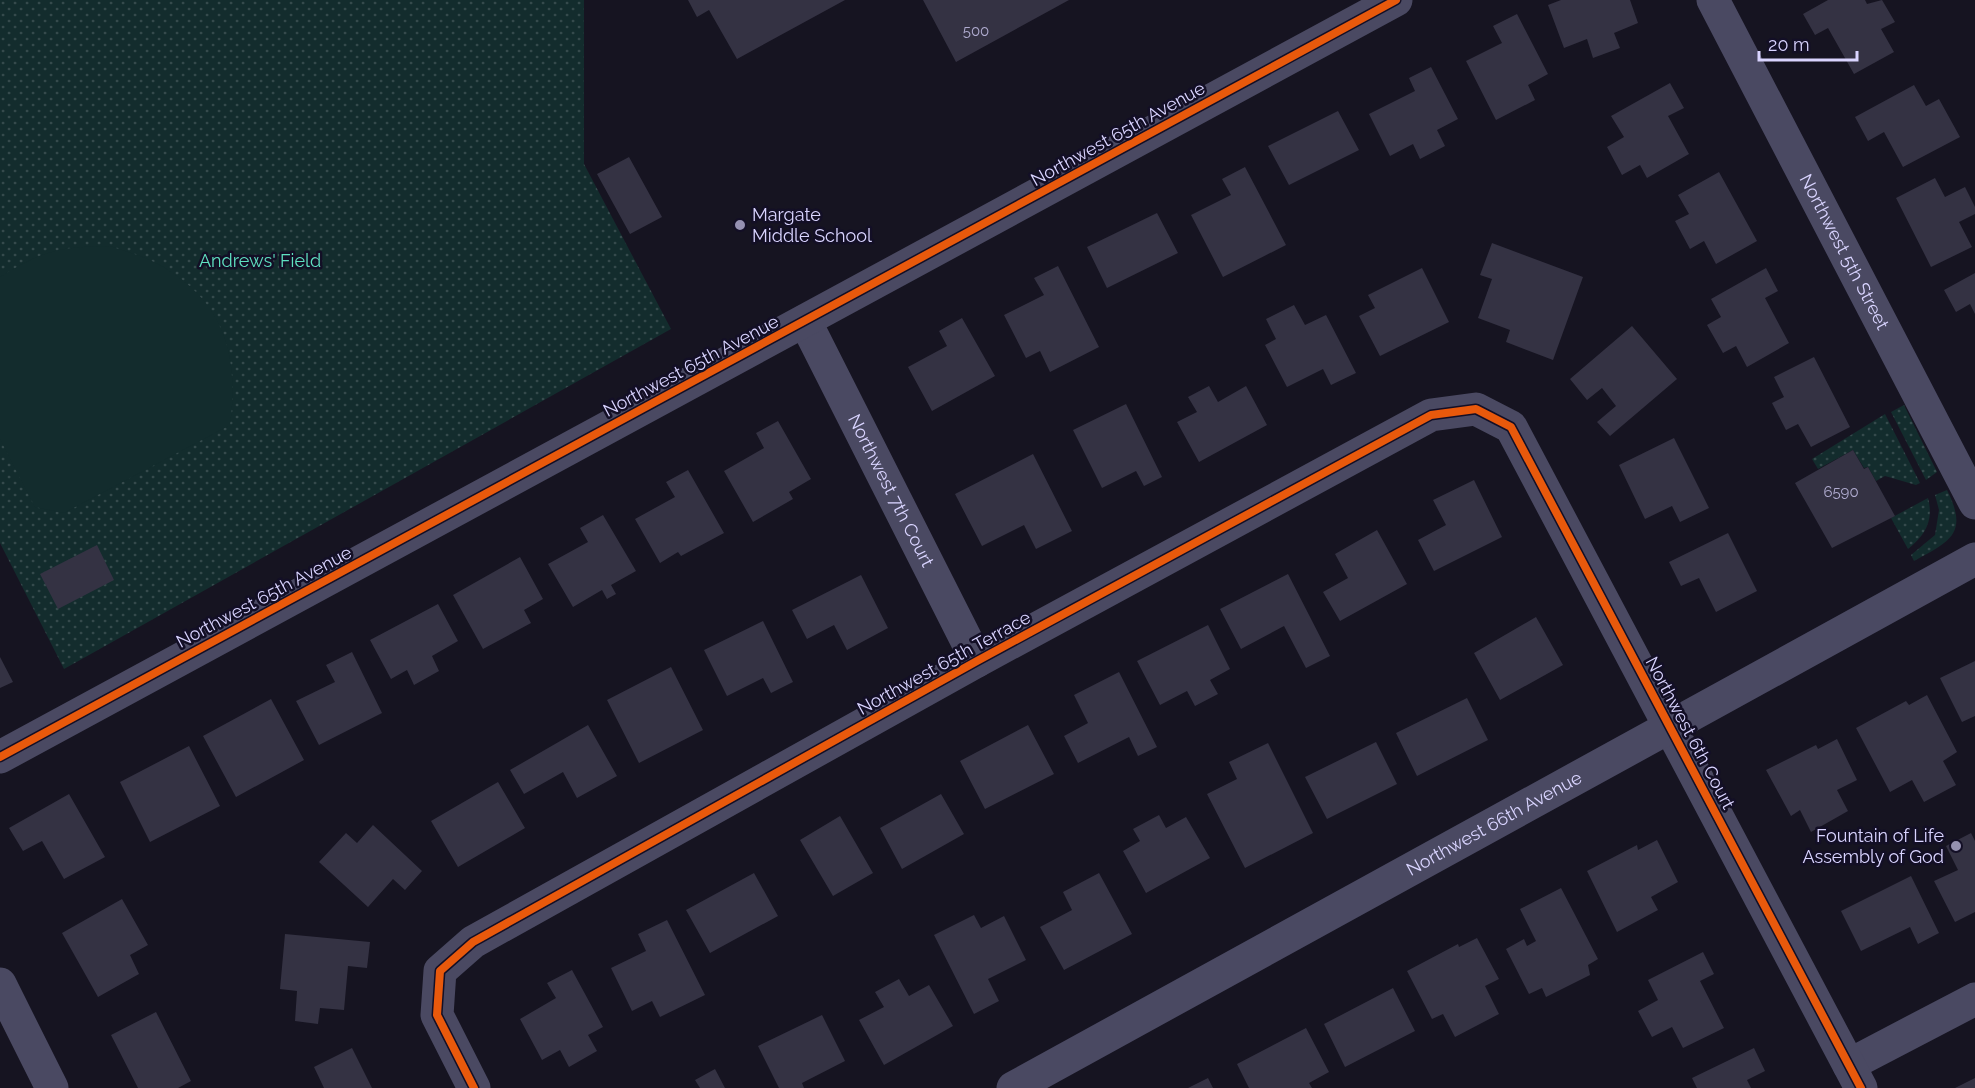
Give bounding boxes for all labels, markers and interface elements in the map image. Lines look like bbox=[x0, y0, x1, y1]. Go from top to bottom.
house number: 500 bbox=[963, 22, 989, 40]
scale bar bbox=[1759, 24, 1856, 62]
text: 20 m bbox=[1768, 34, 1810, 55]
street label: Northwest 65th Avenue bbox=[1027, 77, 1209, 190]
street label: Northwest 5th Street bbox=[1796, 170, 1894, 333]
place label: Margate Middle School bbox=[752, 204, 872, 246]
marker: Margate Middle School bbox=[733, 218, 747, 232]
park label: Andrews' Field bbox=[199, 250, 321, 271]
street label: Northwest 65th Avenue bbox=[599, 310, 782, 421]
street label: Northwest 7th Court bbox=[844, 411, 939, 570]
house number: 6590 bbox=[1823, 483, 1859, 501]
street label: Northwest 65th Avenue bbox=[172, 541, 355, 652]
street label: Northwest 65th Terrace bbox=[853, 606, 1034, 719]
street label: Northwest 6th Court bbox=[1641, 653, 1739, 812]
street label: Northwest 66th Avenue bbox=[1403, 766, 1585, 880]
place label: Fountain of Life Assembly of God bbox=[1802, 825, 1944, 867]
marker: Fountain of Life Assembly of God bbox=[1949, 839, 1963, 853]

